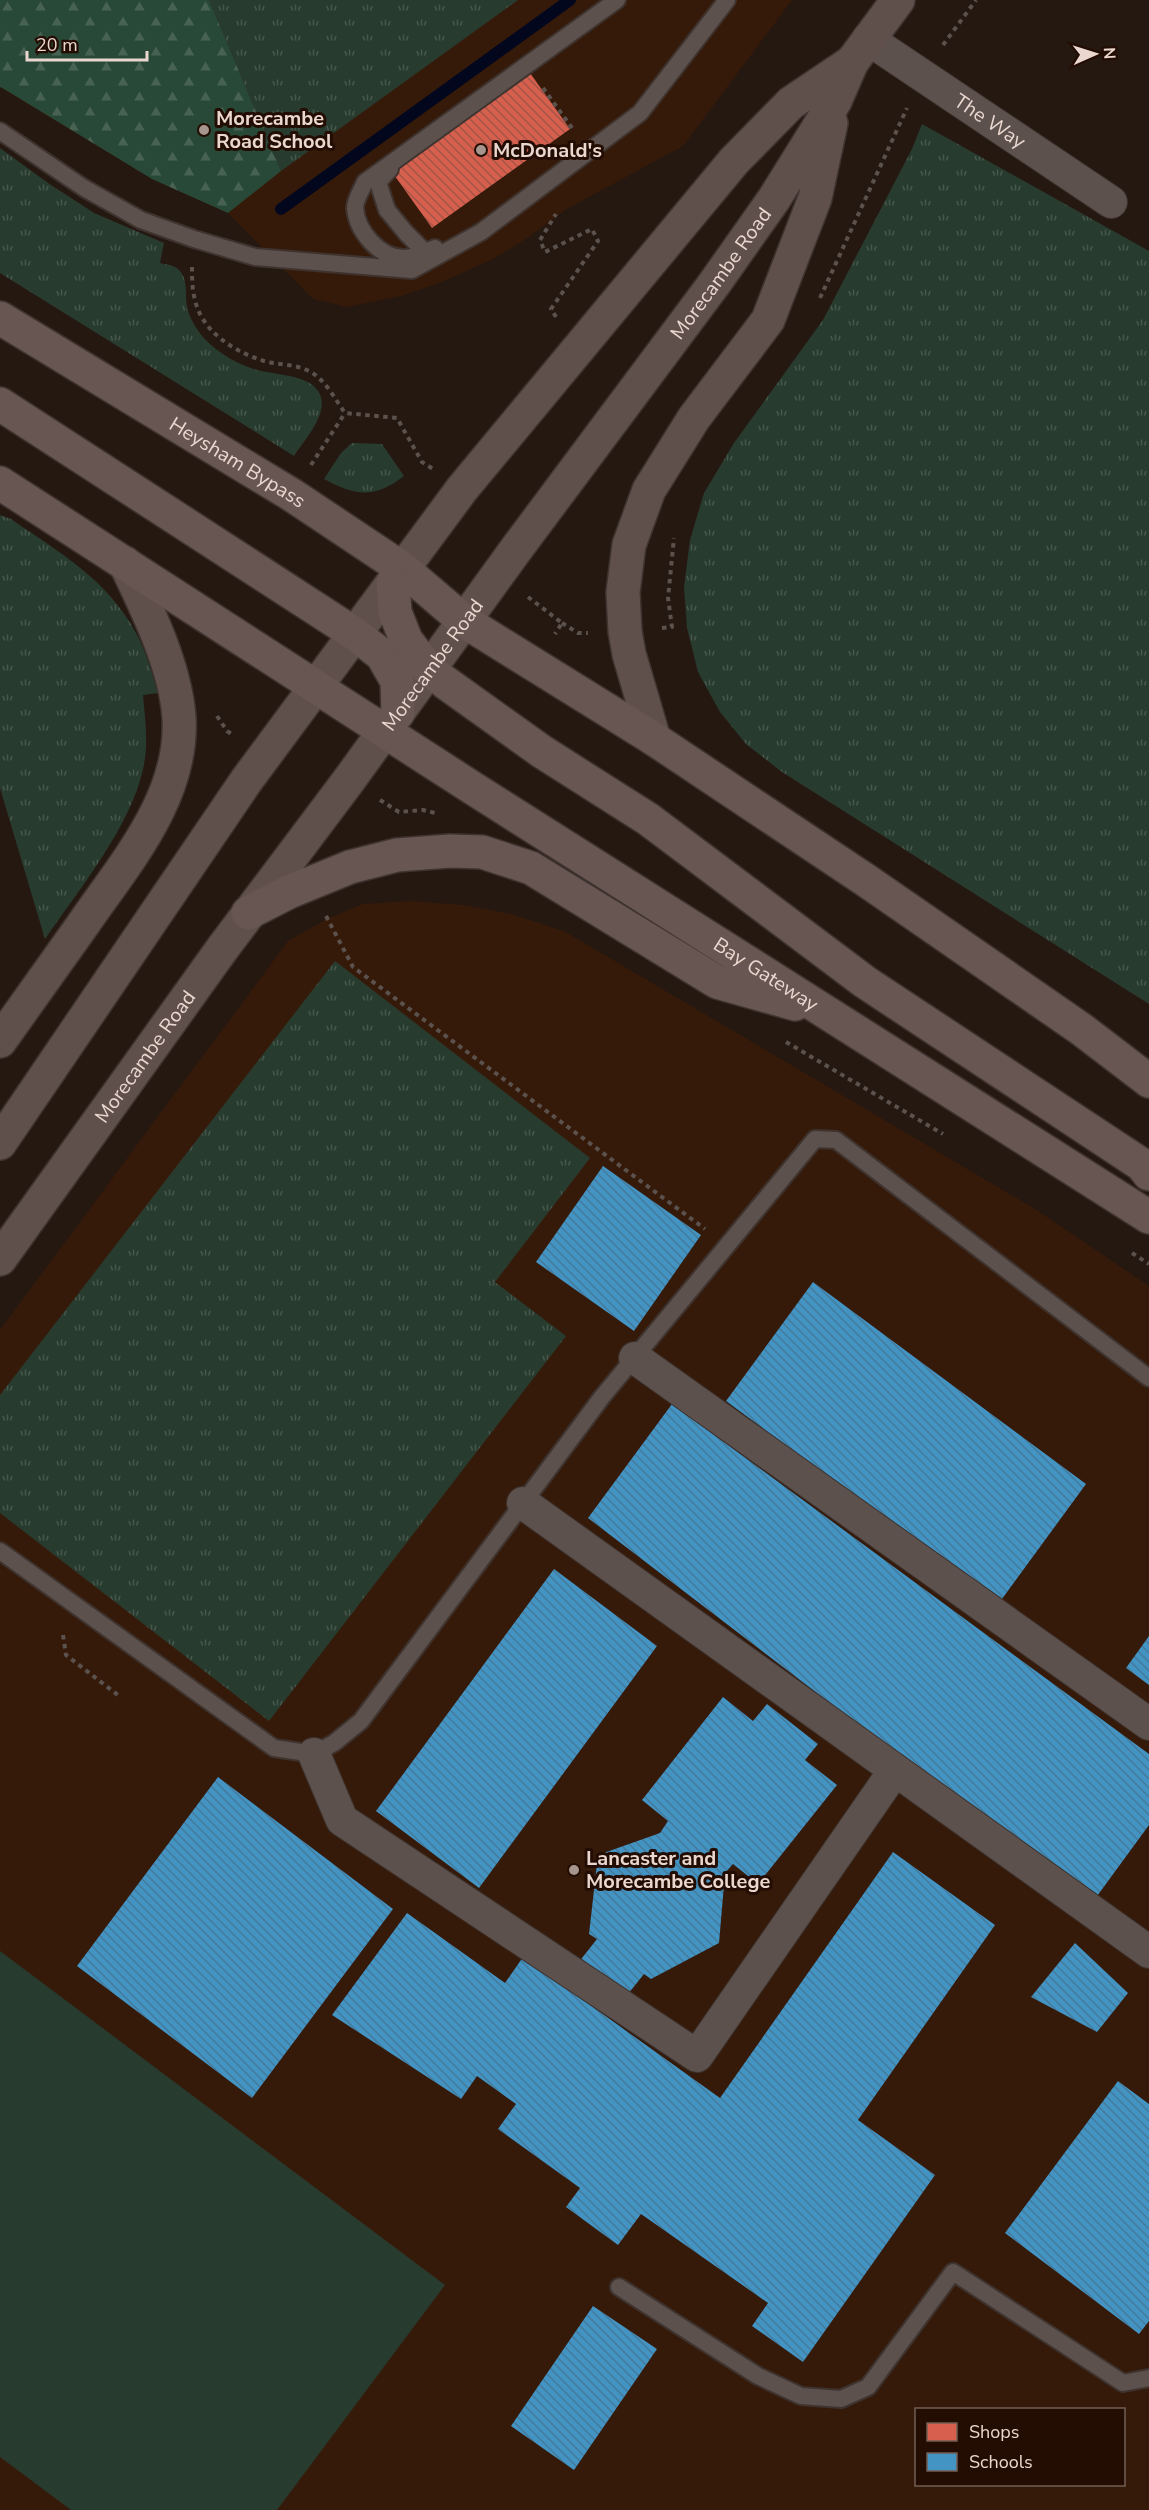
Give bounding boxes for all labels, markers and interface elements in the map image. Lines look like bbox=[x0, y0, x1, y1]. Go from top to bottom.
scale bar bbox=[27, 24, 147, 62]
north arrow bbox=[1065, 24, 1125, 84]
text: 20 m bbox=[36, 33, 78, 57]
text: N bbox=[1098, 47, 1120, 60]
street label: The Way bbox=[949, 88, 1031, 155]
place label: Morecambe Road School bbox=[216, 105, 333, 155]
marker: Morecambe Road School bbox=[197, 123, 211, 137]
place label: McDonald's bbox=[493, 137, 602, 164]
marker: McDonald's bbox=[474, 143, 488, 157]
street label: Morecambe Road bbox=[664, 202, 778, 345]
street label: Heysham Bypass bbox=[164, 411, 311, 514]
street label: Morecambe Road bbox=[376, 594, 490, 736]
street label: Bay Gateway bbox=[708, 931, 824, 1018]
street label: Morecambe Road bbox=[89, 985, 202, 1128]
place label: Lancaster and Morecambe College bbox=[586, 1845, 770, 1895]
marker: Lancaster and Morecambe College bbox=[567, 1863, 581, 1877]
legend bbox=[915, 2408, 1125, 2486]
text: Shops bbox=[969, 2420, 1019, 2444]
text: Schools bbox=[969, 2450, 1033, 2474]

